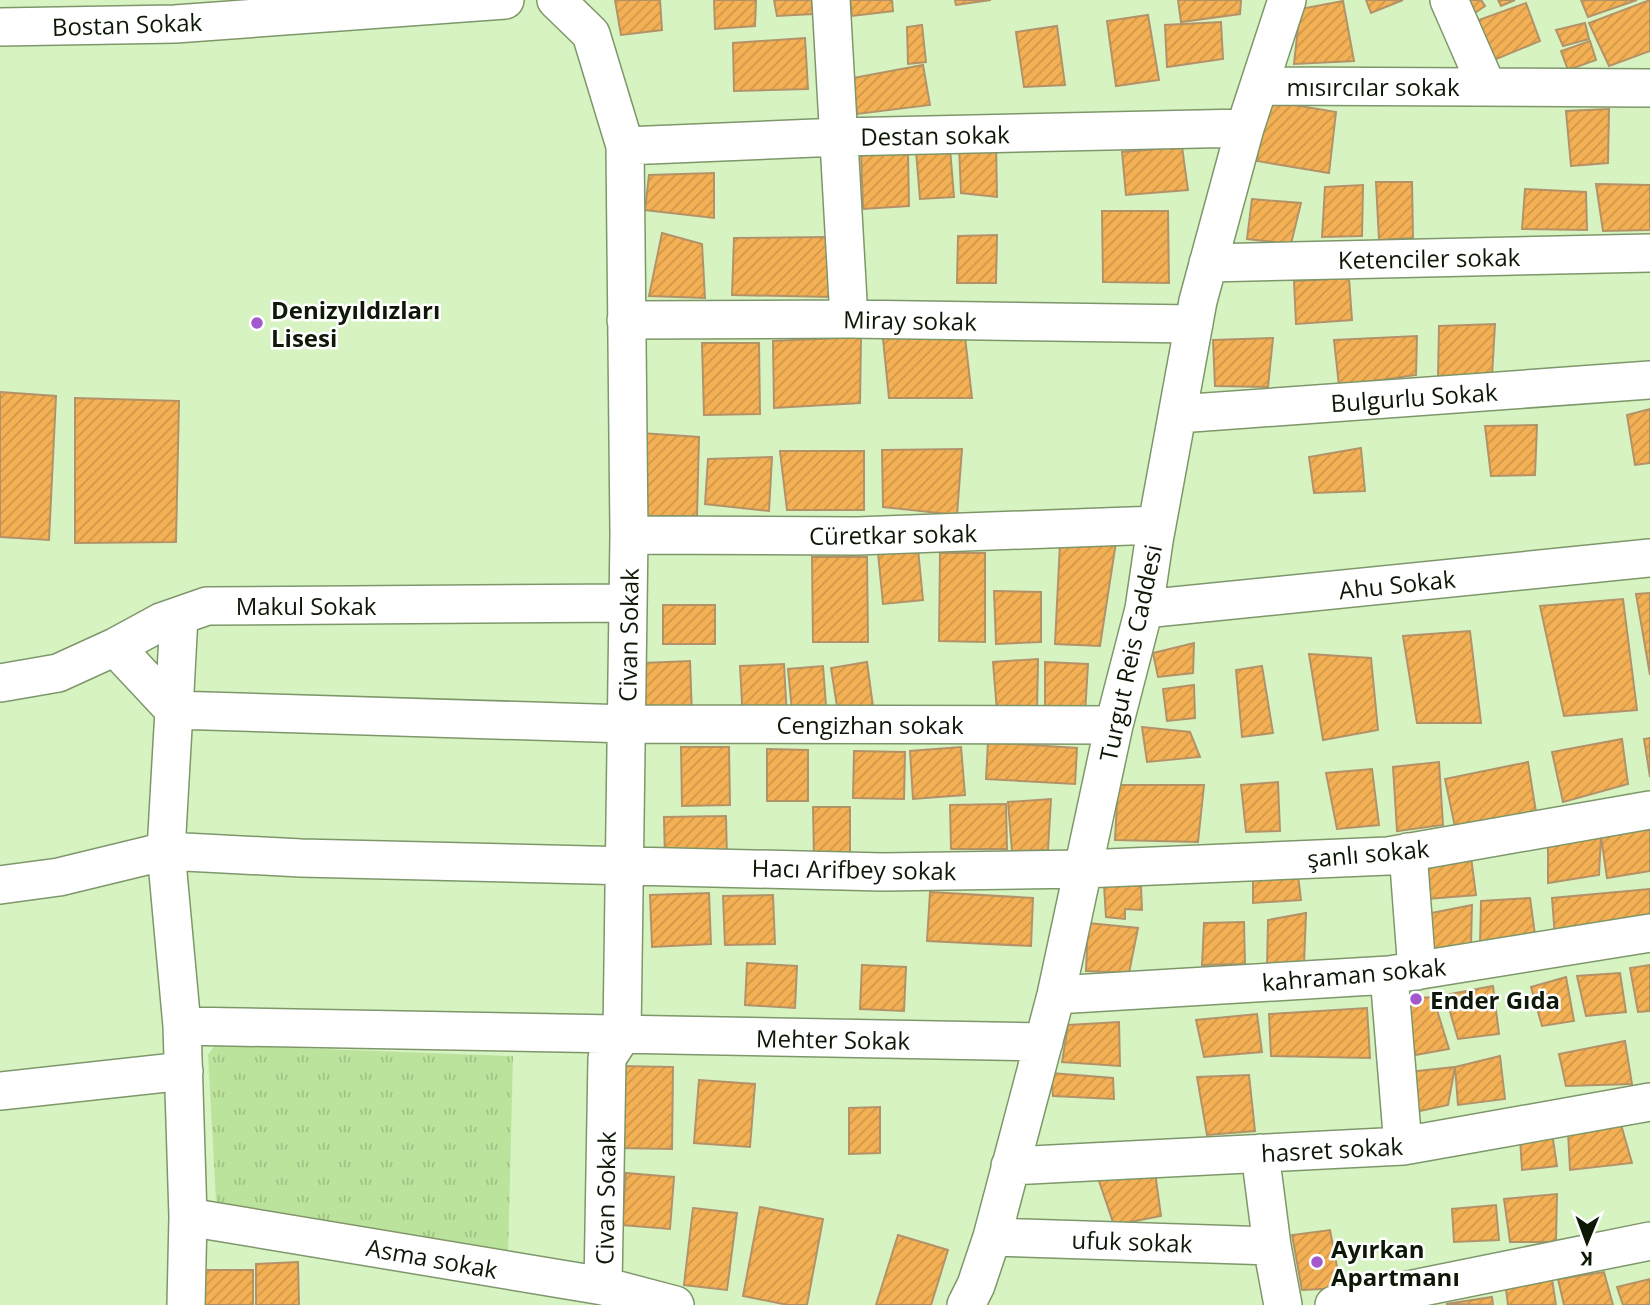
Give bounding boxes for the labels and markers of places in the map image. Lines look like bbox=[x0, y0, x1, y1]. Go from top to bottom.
place label: Denizyıldızları Lisesi bbox=[271, 293, 440, 354]
marker: Denizyıldızları Lisesi bbox=[249, 315, 265, 331]
place label: Ender Gıda bbox=[1430, 983, 1560, 1016]
marker: Ender Gıda bbox=[1408, 991, 1424, 1007]
place label: Ayırkan Apartmanı bbox=[1331, 1232, 1460, 1293]
marker: Ayırkan Apartmanı bbox=[1309, 1254, 1325, 1270]

